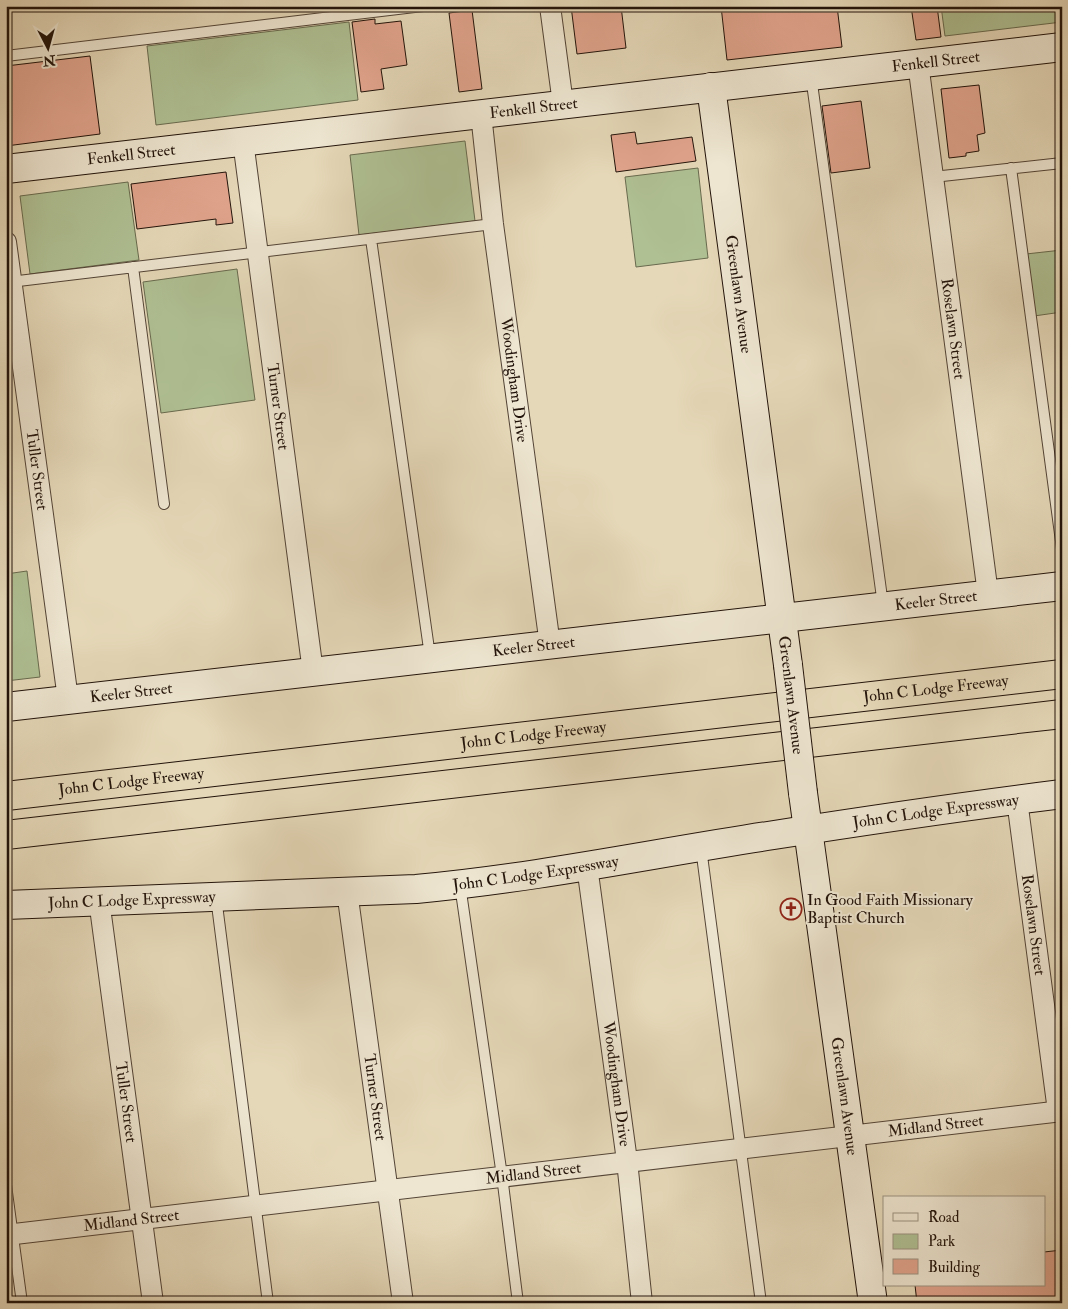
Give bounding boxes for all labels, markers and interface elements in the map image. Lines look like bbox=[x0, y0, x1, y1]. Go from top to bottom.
north arrow bbox=[22, 22, 72, 72]
street label: Fenkell Street bbox=[891, 47, 981, 77]
text: N bbox=[42, 51, 57, 70]
street label: Fenkell Street bbox=[488, 93, 579, 123]
street label: Fenkell Street bbox=[86, 140, 176, 170]
street label: Greenlawn Avenue bbox=[721, 234, 756, 355]
street label: Roselawn Street bbox=[936, 277, 970, 380]
street label: Woodingham Drive bbox=[496, 315, 533, 444]
street label: Turner Street bbox=[262, 362, 294, 451]
street label: Tuller Street bbox=[22, 428, 52, 512]
street label: Keeler Street bbox=[894, 586, 978, 615]
street label: Keeler Street bbox=[491, 632, 576, 661]
street label: Greenlawn Avenue bbox=[774, 635, 808, 756]
street label: John C Lodge Freeway bbox=[861, 670, 1011, 708]
street label: Keeler Street bbox=[89, 678, 174, 707]
street label: John C Lodge Freeway bbox=[459, 717, 608, 755]
street label: John C Lodge Freeway bbox=[56, 763, 206, 801]
street label: John C Lodge Expressway bbox=[850, 789, 1021, 834]
street label: John C Lodge Expressway bbox=[451, 851, 621, 896]
street label: Roselawn Street bbox=[1017, 873, 1050, 977]
street label: John C Lodge Expressway bbox=[47, 887, 217, 914]
place label: In Good Faith Missionary Baptist Church bbox=[807, 890, 974, 929]
church icon: In Good Faith Missionary Baptist Church bbox=[779, 897, 803, 921]
street label: Woodingham Drive bbox=[598, 1019, 635, 1148]
street label: Greenlawn Avenue bbox=[827, 1036, 863, 1157]
street label: Turner Street bbox=[359, 1052, 391, 1142]
street label: Tuller Street bbox=[111, 1061, 141, 1144]
street label: Midland Street bbox=[887, 1110, 985, 1141]
street label: Midland Street bbox=[484, 1158, 582, 1189]
legend bbox=[883, 1196, 1046, 1286]
street label: Midland Street bbox=[82, 1205, 180, 1236]
text: Road bbox=[928, 1208, 960, 1227]
text: Park bbox=[928, 1232, 955, 1251]
text: Building bbox=[928, 1258, 980, 1277]

